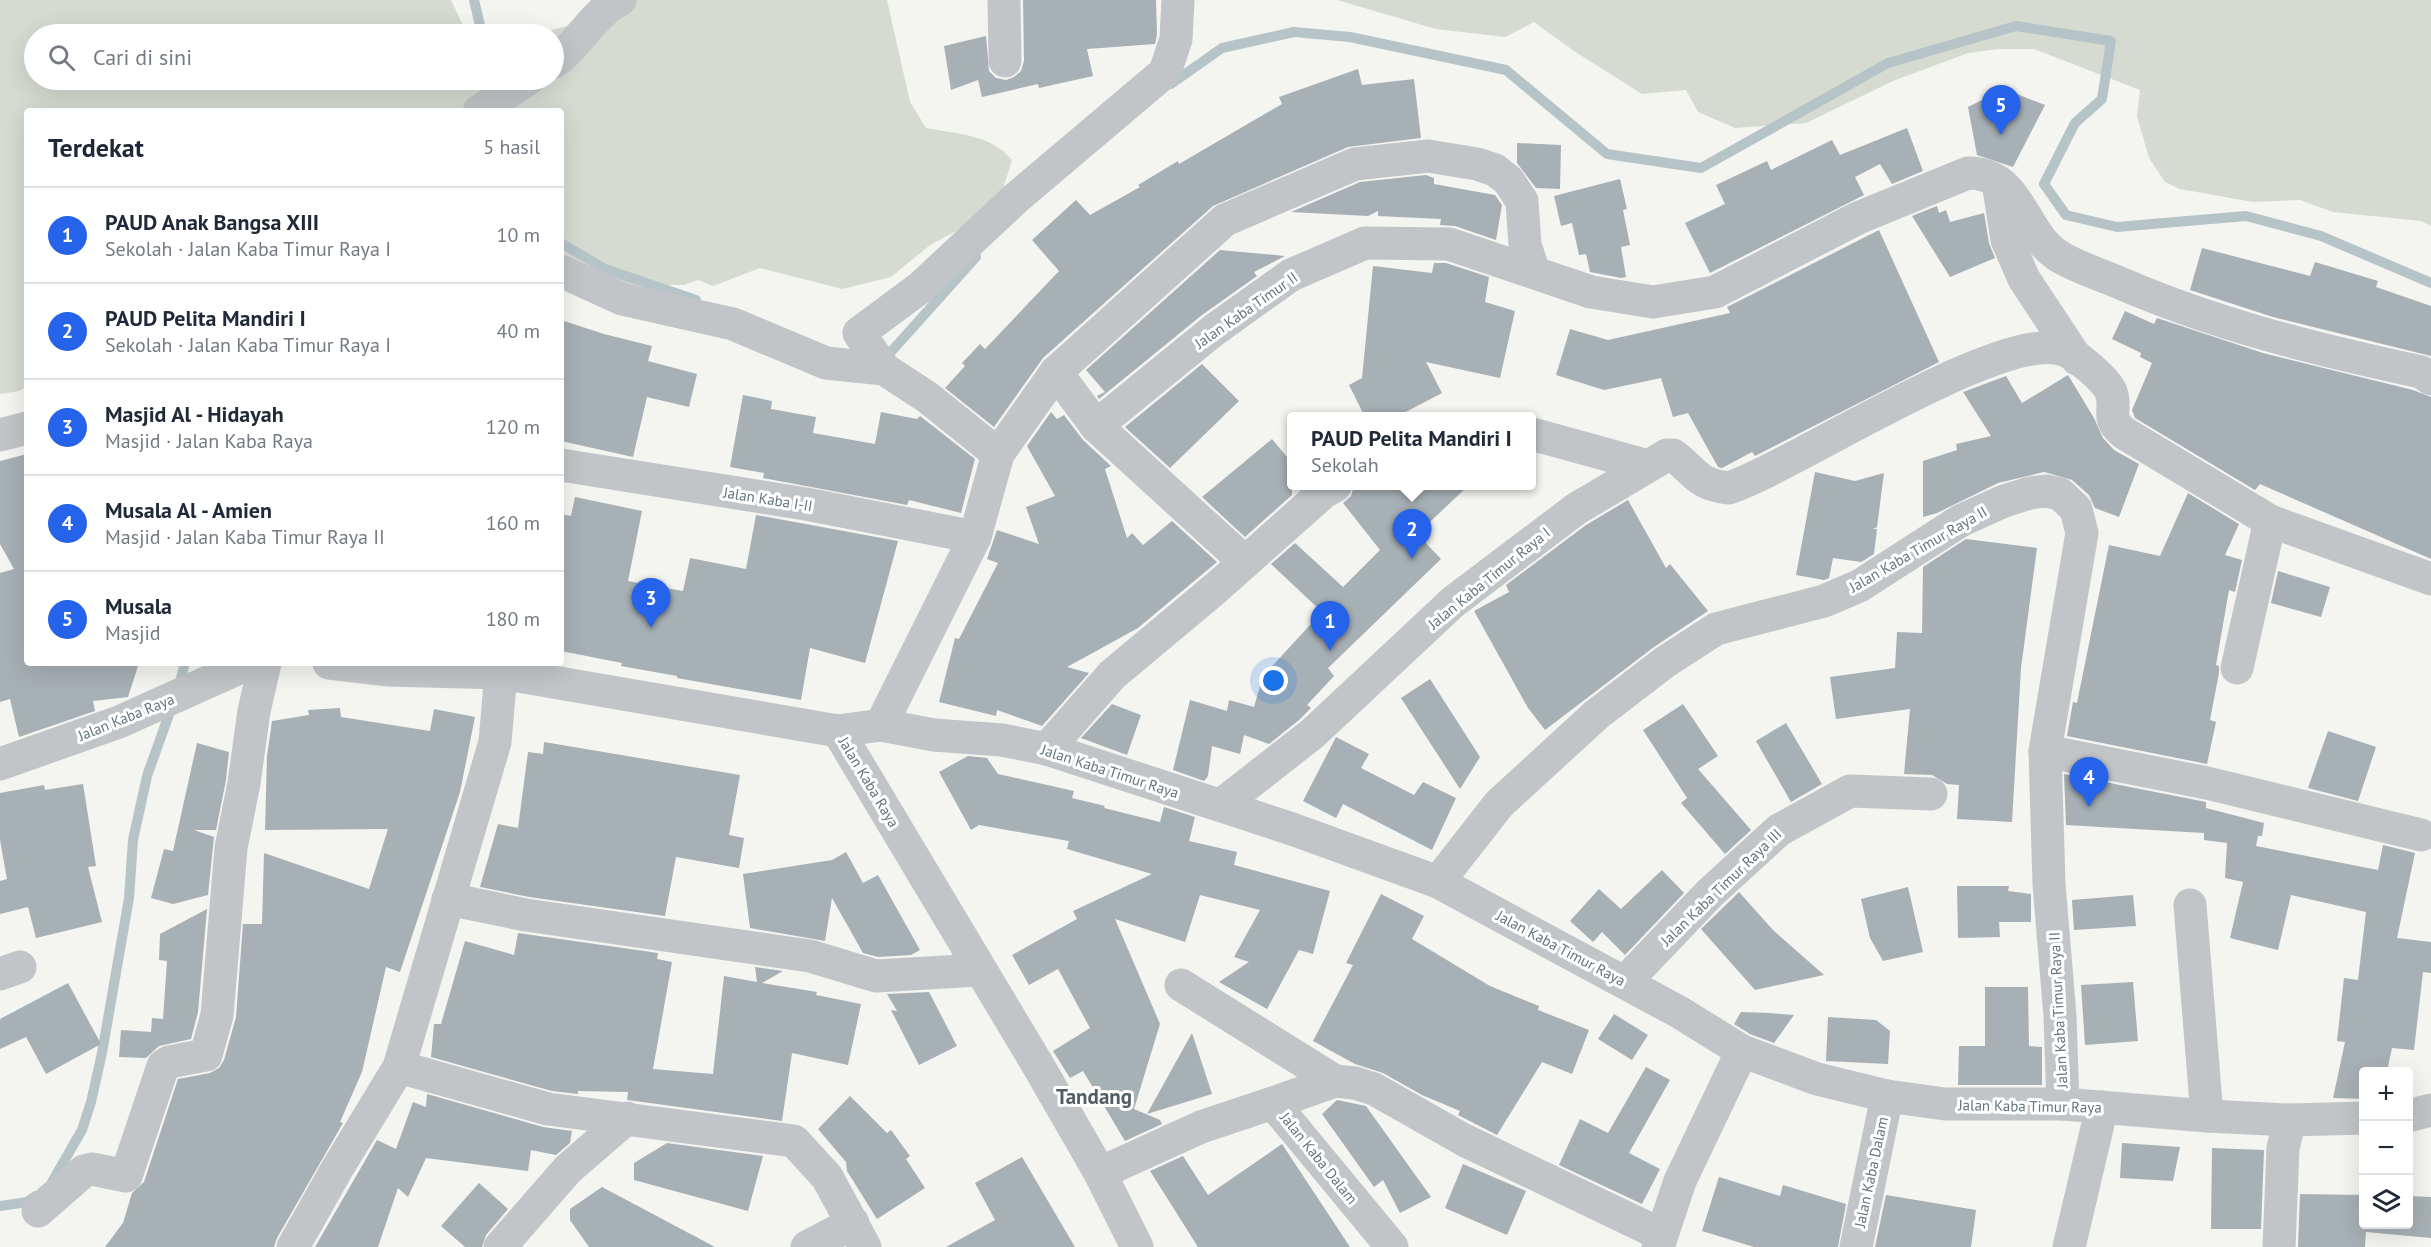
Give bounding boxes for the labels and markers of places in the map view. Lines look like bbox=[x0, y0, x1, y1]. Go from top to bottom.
pin: 5 bbox=[1982, 86, 2020, 135]
pin: 2 bbox=[1392, 510, 1432, 559]
pin: 3 bbox=[632, 578, 670, 628]
pin: 1 bbox=[1310, 602, 1350, 651]
pin: 4 bbox=[2070, 758, 2108, 807]

